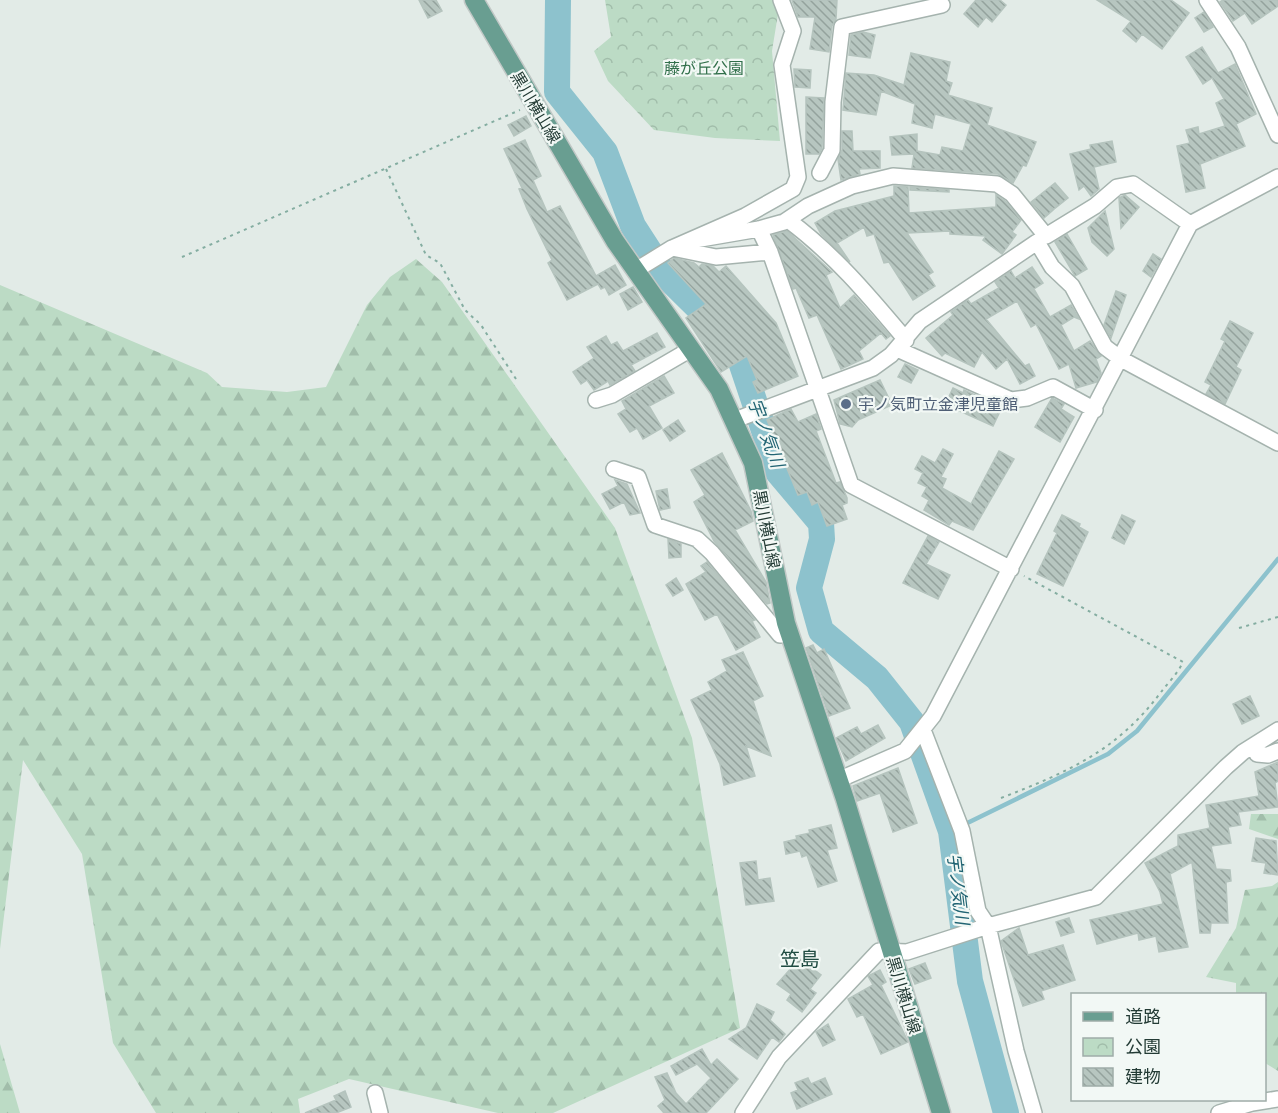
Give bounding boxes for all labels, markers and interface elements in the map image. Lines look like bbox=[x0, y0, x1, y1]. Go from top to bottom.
park label: 藤が丘公園 bbox=[664, 56, 744, 80]
street label: 黒川横山線 bbox=[505, 67, 567, 147]
place label: 宇ノ気町立金津児童館 bbox=[858, 392, 1018, 416]
water label: 宇ノ気川 bbox=[741, 394, 792, 473]
marker: 宇ノ気町立金津児童館 bbox=[839, 397, 853, 411]
street label: 黒川横山線 bbox=[748, 487, 786, 571]
water label: 宇ノ気川 bbox=[941, 852, 977, 928]
district label: 笠島 bbox=[780, 943, 820, 974]
street label: 黒川横山線 bbox=[881, 953, 927, 1037]
legend bbox=[1071, 993, 1266, 1101]
text: 道路 bbox=[1125, 1003, 1161, 1030]
text: 公園 bbox=[1125, 1033, 1161, 1060]
text: 建物 bbox=[1125, 1063, 1161, 1090]

